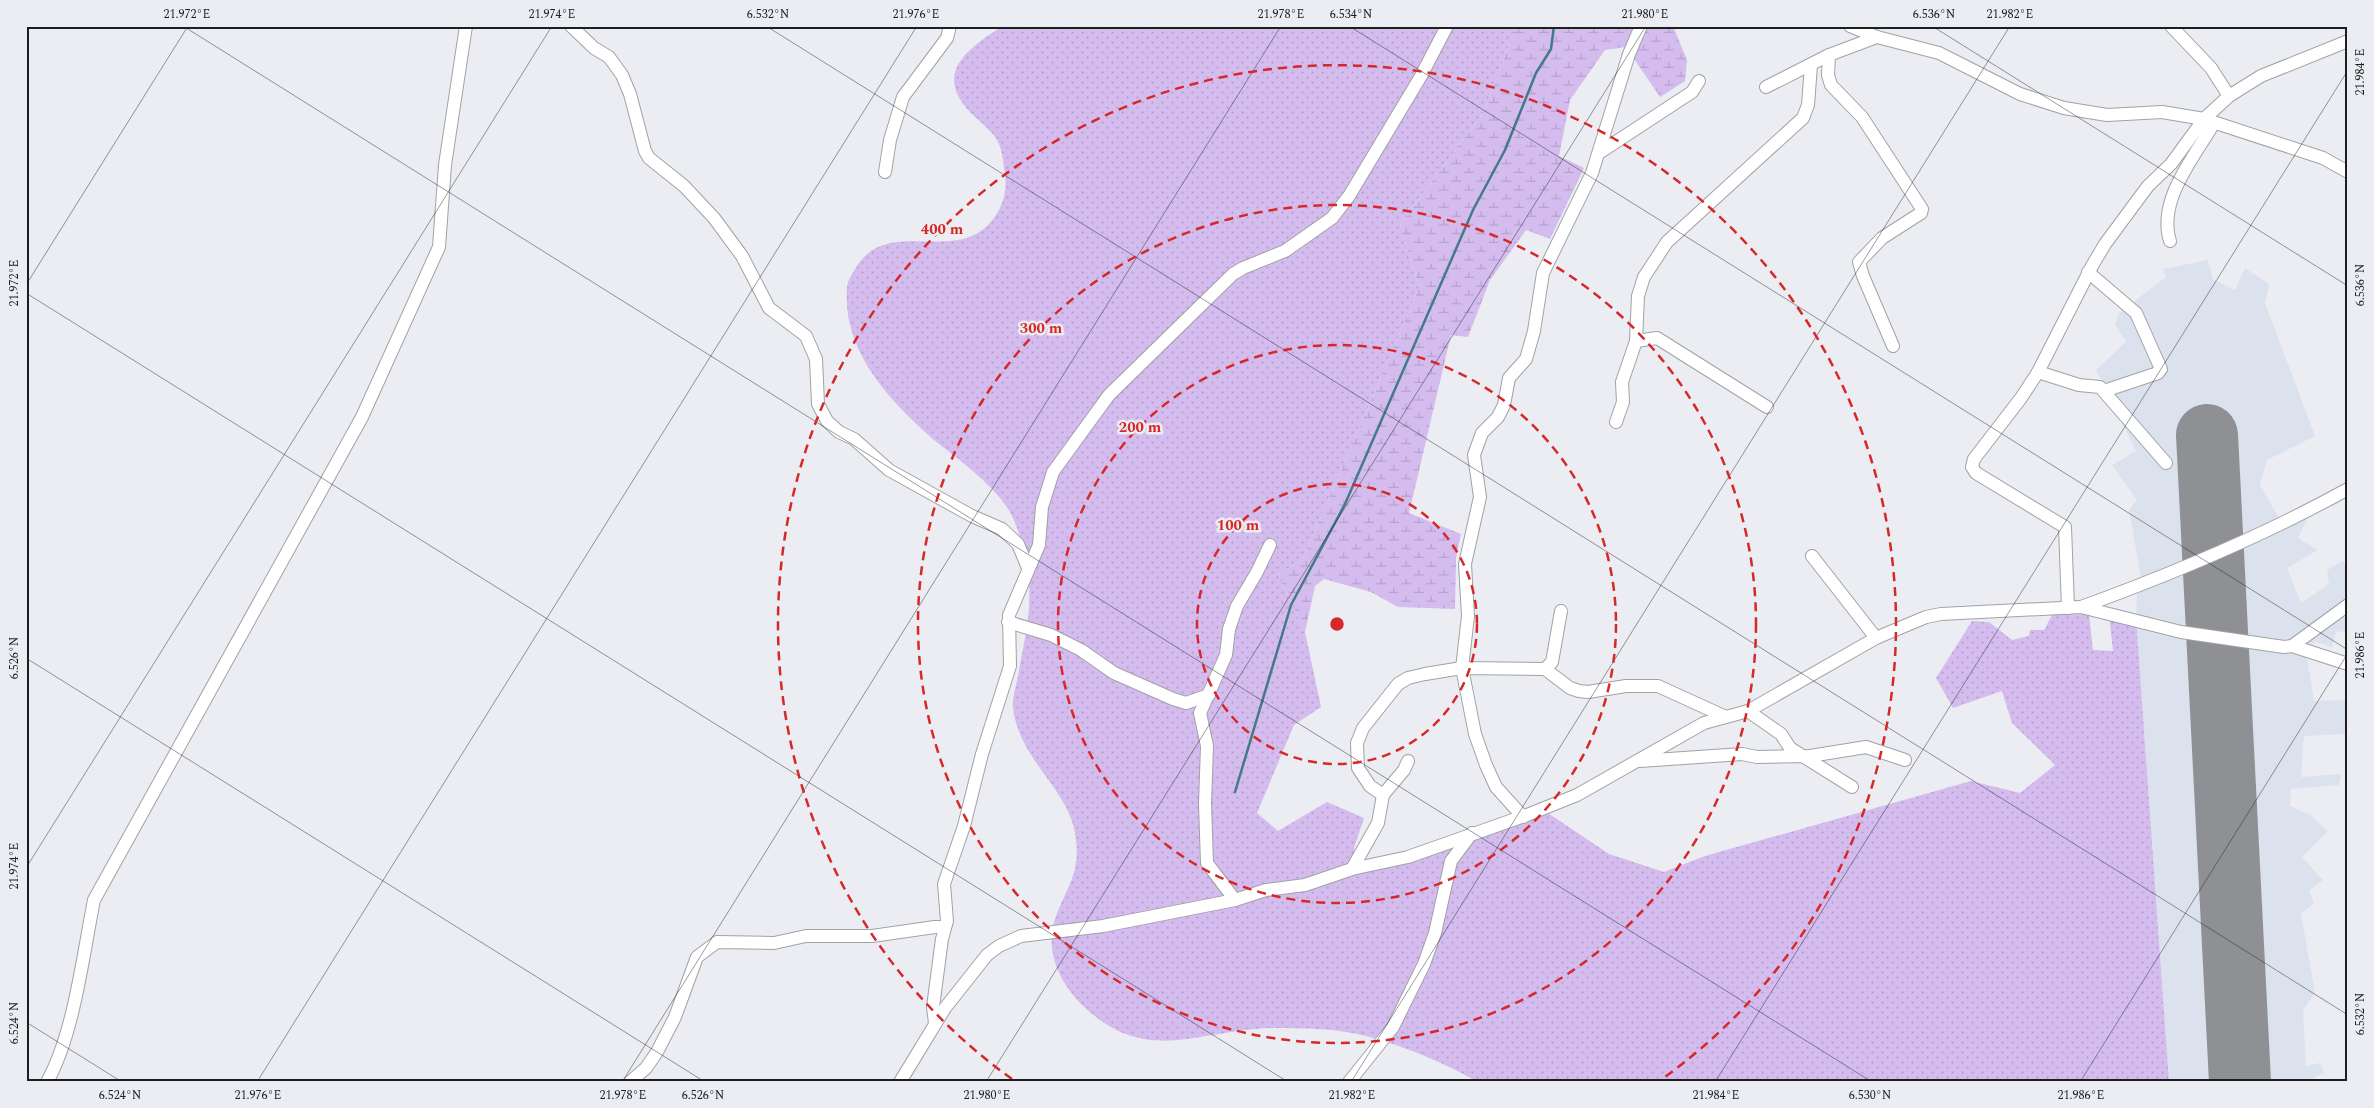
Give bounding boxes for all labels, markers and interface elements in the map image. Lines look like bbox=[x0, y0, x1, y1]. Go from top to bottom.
text: 21.972°E bbox=[164, 5, 210, 24]
text: 21.974°E bbox=[529, 5, 575, 24]
text: 6.532°N bbox=[747, 5, 789, 24]
text: 21.976°E bbox=[893, 5, 939, 24]
text: 21.978°E bbox=[1258, 5, 1304, 24]
text: 6.534°N bbox=[1330, 5, 1372, 24]
text: 21.980°E bbox=[1622, 5, 1668, 24]
text: 6.536°N bbox=[1913, 5, 1955, 24]
text: 21.982°E bbox=[1987, 5, 2033, 24]
text: 21.984°E bbox=[2351, 49, 2370, 95]
text: 400 m bbox=[921, 218, 964, 241]
text: 21.972°E bbox=[5, 260, 24, 306]
text: 6.536°N bbox=[2351, 264, 2370, 306]
text: 300 m bbox=[1020, 317, 1063, 340]
text: 200 m bbox=[1119, 416, 1162, 439]
text: 100 m bbox=[1217, 514, 1260, 537]
centre of rings bbox=[1328, 615, 1346, 633]
text: 21.986°E bbox=[2351, 632, 2370, 678]
text: 6.526°N bbox=[5, 637, 24, 679]
text: 21.974°E bbox=[5, 843, 24, 889]
text: 6.532°N bbox=[2351, 993, 2370, 1035]
text: 6.524°N bbox=[5, 1002, 24, 1044]
text: 6.524°N bbox=[99, 1086, 141, 1105]
text: 21.976°E bbox=[235, 1086, 281, 1105]
text: 21.978°E bbox=[600, 1086, 646, 1105]
text: 6.526°N bbox=[682, 1086, 724, 1105]
text: 21.980°E bbox=[964, 1086, 1010, 1105]
text: 21.982°E bbox=[1329, 1086, 1375, 1105]
text: 21.984°E bbox=[1693, 1086, 1739, 1105]
text: 6.530°N bbox=[1849, 1086, 1891, 1105]
text: 21.986°E bbox=[2058, 1086, 2104, 1105]

